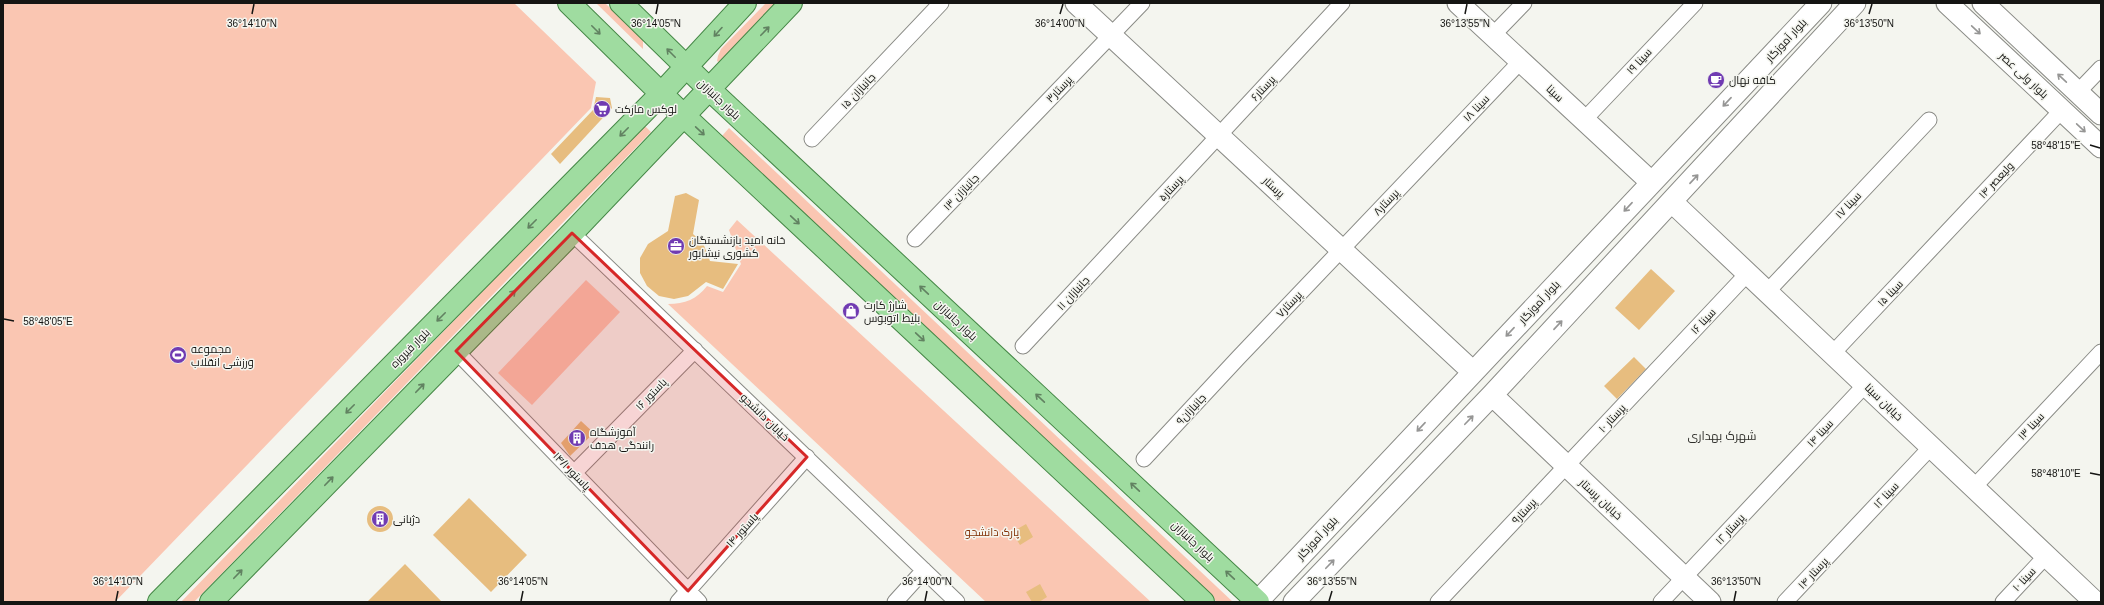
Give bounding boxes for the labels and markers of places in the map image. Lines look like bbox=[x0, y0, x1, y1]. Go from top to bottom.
cafe icon: کافه نهال bbox=[1706, 70, 1726, 90]
place label: کافه نهال bbox=[1729, 74, 1776, 87]
supermarket icon: لوکس مارکت bbox=[592, 99, 612, 119]
place label: لوکس مارکت bbox=[615, 103, 677, 116]
place label: خانه امید بازنشستگان کشوری نیشابور bbox=[688, 234, 785, 260]
office icon: خانه امید بازنشستگان کشوری نیشابور bbox=[666, 236, 686, 256]
place label: شارژ کارت بلیط اتوبوس bbox=[864, 299, 920, 325]
shop icon: شارژ کارت بلیط اتوبوس bbox=[841, 301, 861, 321]
place label: مجموعه ورزشی انقلاب bbox=[191, 343, 254, 369]
sports icon: مجموعه ورزشی انقلاب bbox=[168, 345, 188, 365]
place label: آموزشگاه رانندگی هدف bbox=[590, 426, 654, 452]
building icon: آموزشگاه رانندگی هدف bbox=[567, 428, 587, 448]
building icon: دژبانی bbox=[370, 509, 390, 529]
place label: دژبانی bbox=[393, 513, 420, 526]

